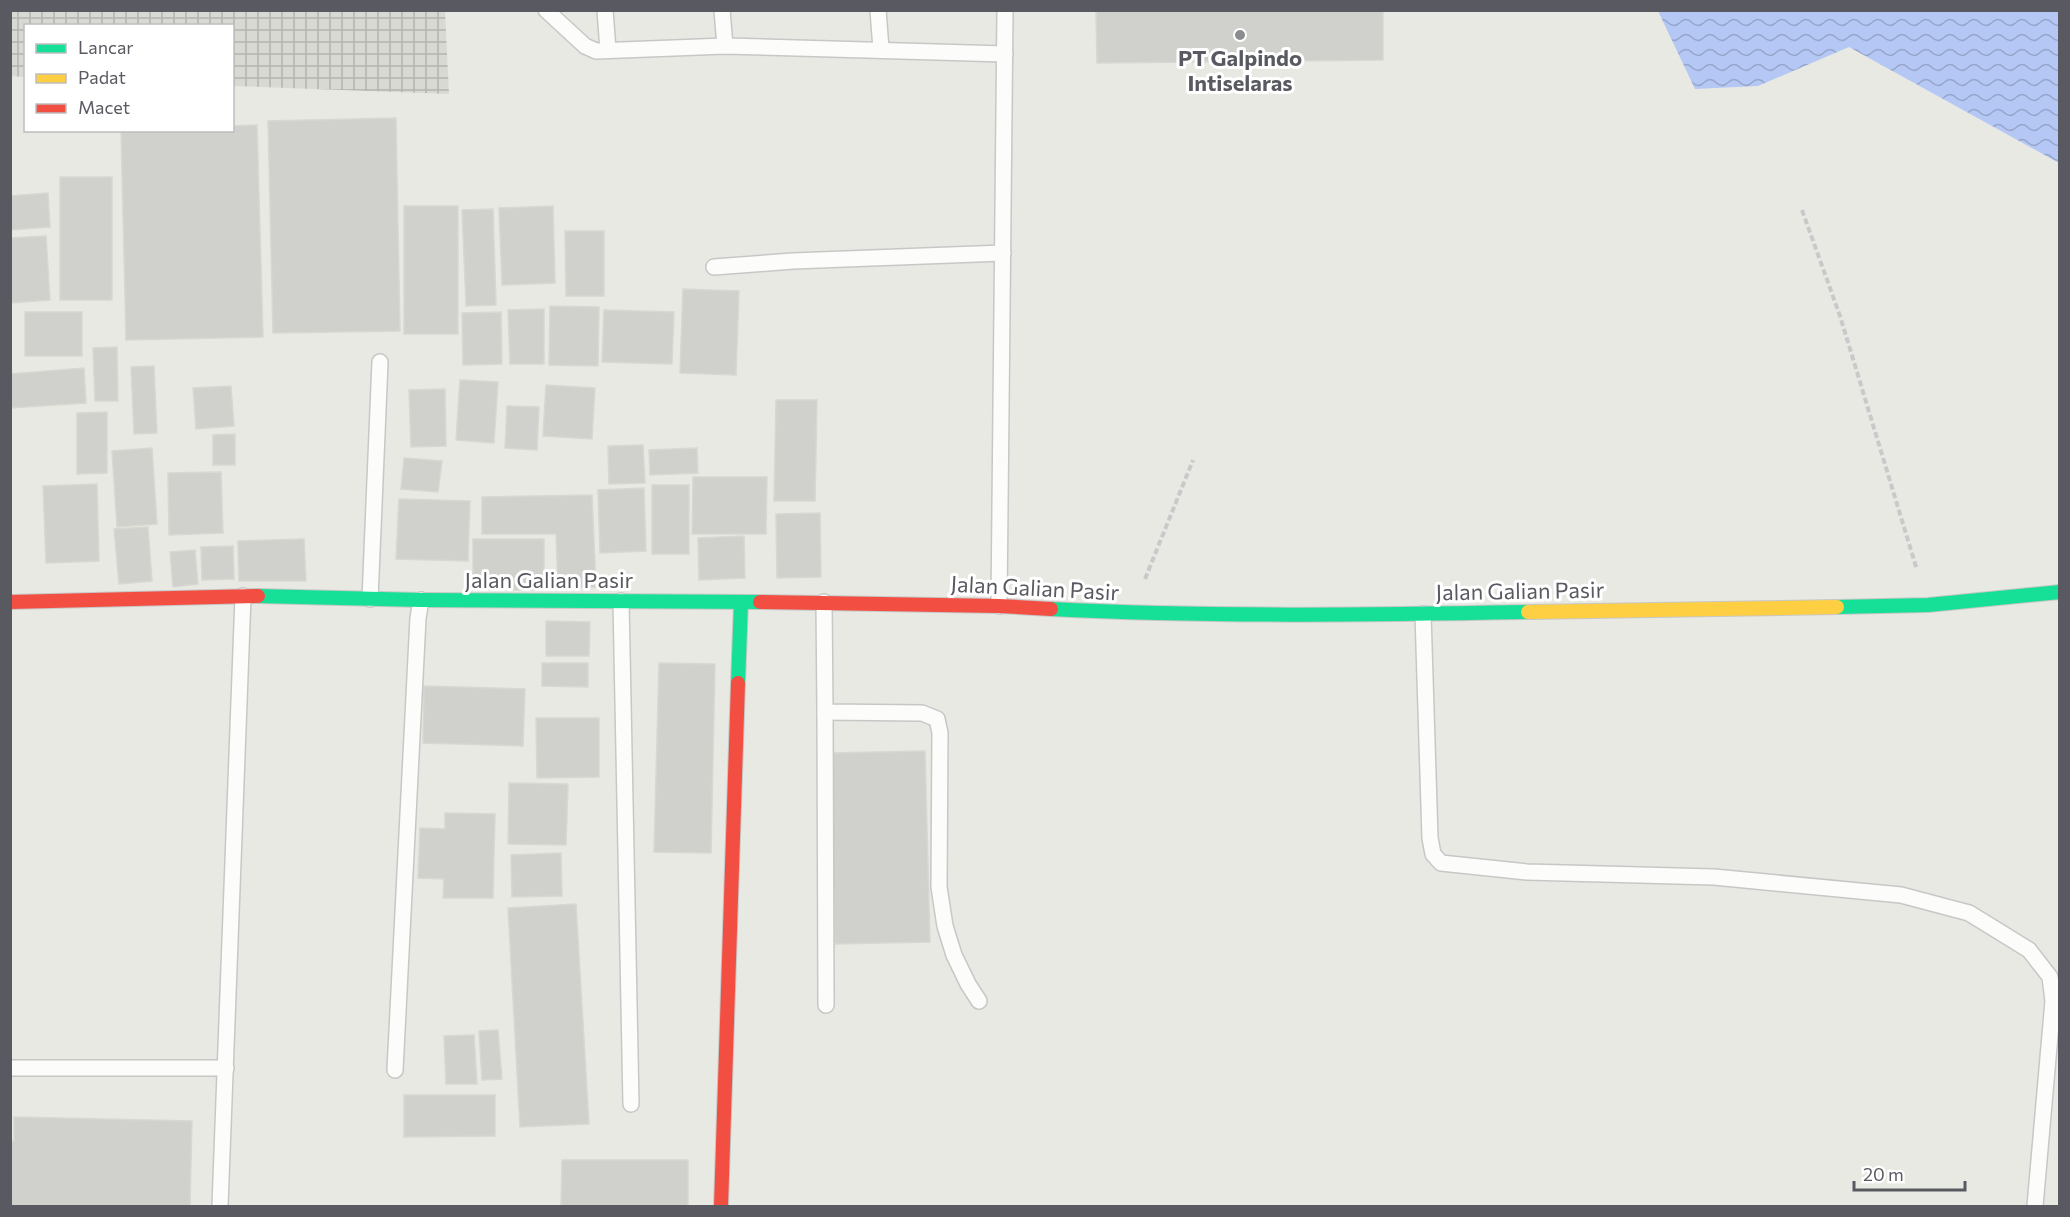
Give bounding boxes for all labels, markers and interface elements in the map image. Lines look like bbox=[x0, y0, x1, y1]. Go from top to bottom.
legend bbox=[24, 24, 234, 132]
marker: PT Galpindo Intiselaras bbox=[1233, 28, 1247, 42]
text: Lancar bbox=[78, 36, 134, 58]
place label: PT Galpindo Intiselaras bbox=[1178, 44, 1302, 96]
text: Padat bbox=[78, 66, 126, 88]
text: Macet bbox=[78, 96, 130, 118]
street label: Jalan Galian Pasir bbox=[465, 566, 634, 593]
street label: Jalan Galian Pasir bbox=[950, 570, 1120, 605]
street label: Jalan Galian Pasir bbox=[1435, 576, 1605, 605]
scale bar bbox=[1854, 1154, 1965, 1192]
text: 20 m bbox=[1863, 1163, 1904, 1185]

